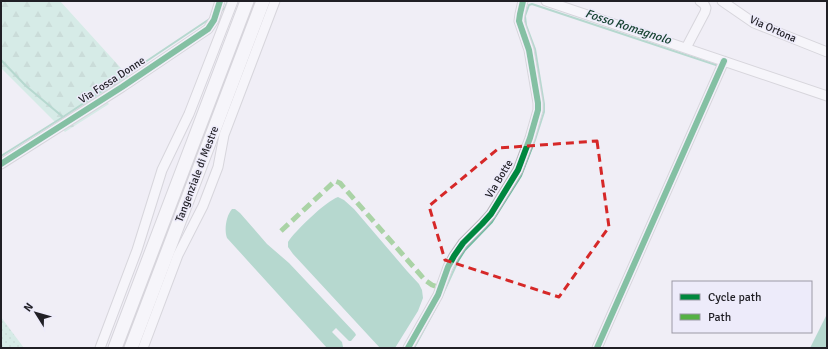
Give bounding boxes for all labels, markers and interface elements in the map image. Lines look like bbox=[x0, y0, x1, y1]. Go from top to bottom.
water label: Fosso Romagnolo bbox=[583, 6, 673, 48]
street label: Via Ortona bbox=[748, 13, 799, 45]
street label: Via Fossa Donne bbox=[76, 54, 148, 106]
street label: Tangenziale di Mestre bbox=[173, 124, 221, 224]
street label: Via Botte bbox=[482, 157, 516, 201]
legend bbox=[672, 281, 812, 333]
text: Cycle path bbox=[708, 290, 761, 305]
north arrow bbox=[16, 293, 56, 333]
text: N bbox=[21, 300, 36, 314]
text: Path bbox=[708, 310, 731, 325]

